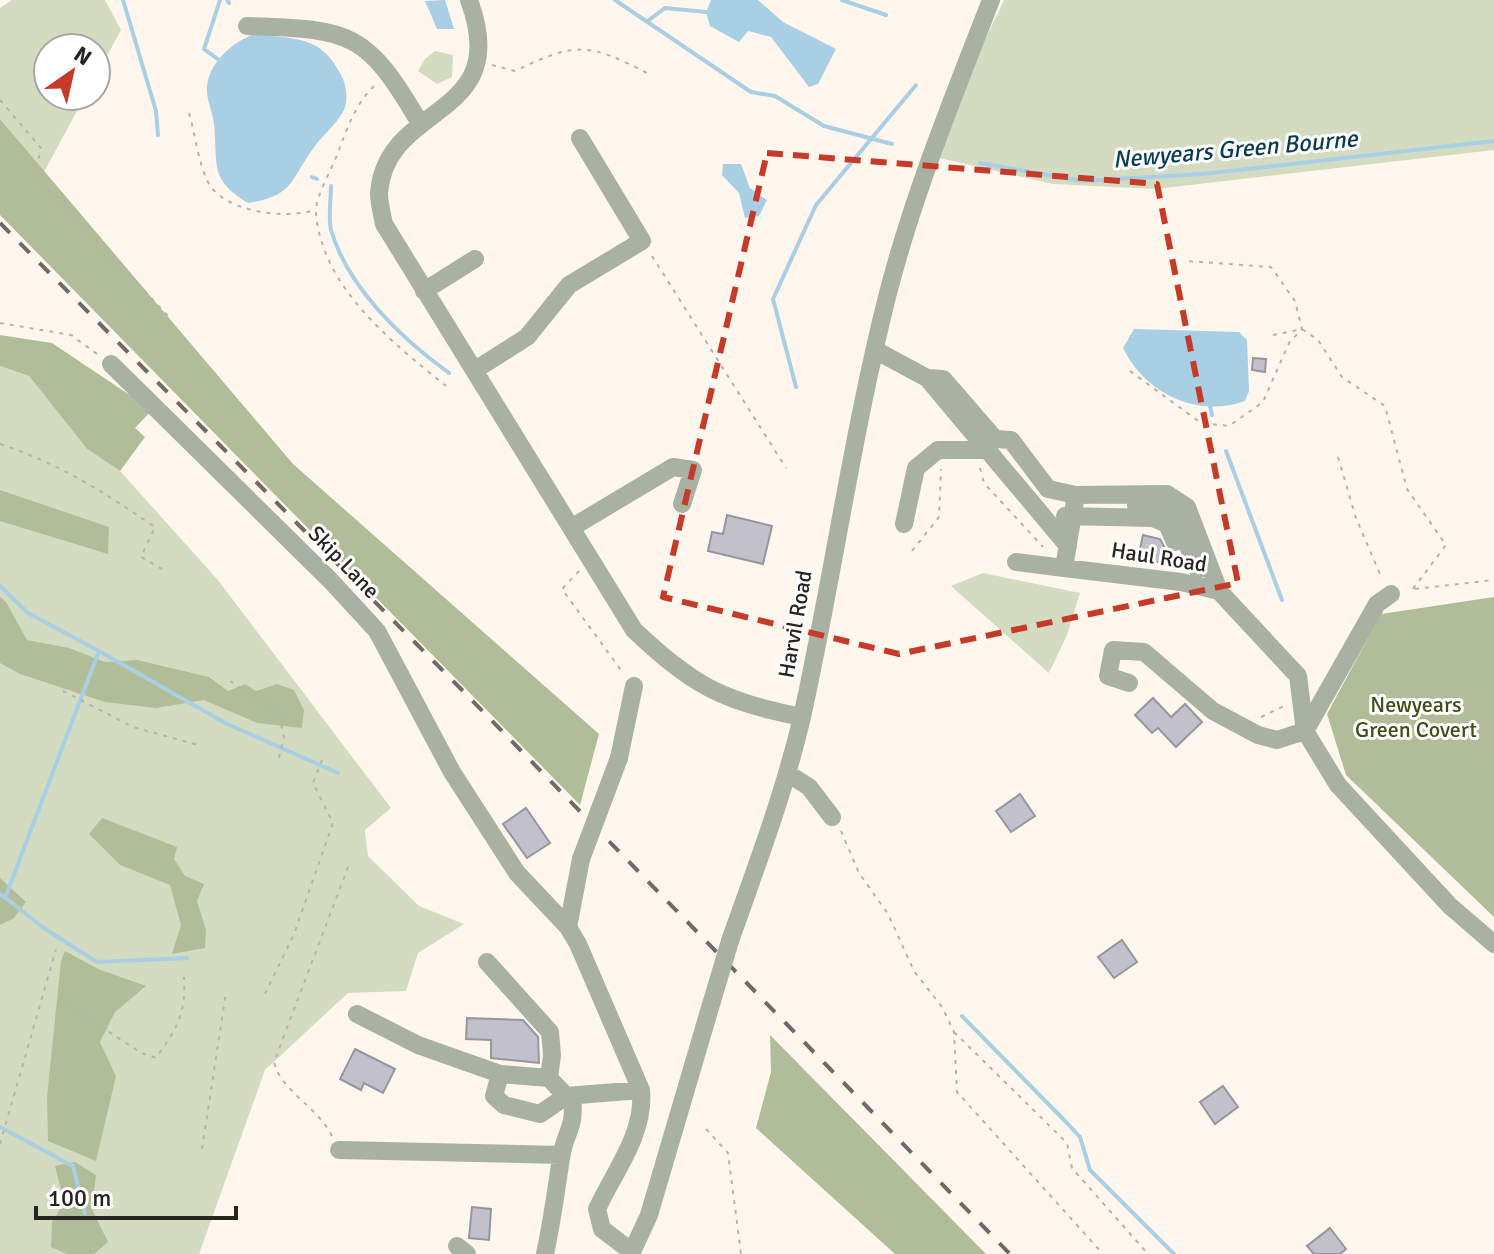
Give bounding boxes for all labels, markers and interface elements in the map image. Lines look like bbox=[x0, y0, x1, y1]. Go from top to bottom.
north arrow bbox=[32, 32, 112, 112]
text: N bbox=[69, 40, 97, 71]
water label: Newyears Green Bourne bbox=[1111, 123, 1359, 175]
street label: Skip Lane bbox=[303, 520, 385, 604]
street label: Haul Road bbox=[1109, 536, 1209, 578]
street label: Harvil Road bbox=[772, 568, 818, 680]
park label: Newyears Green Covert bbox=[1355, 691, 1477, 743]
scale bar bbox=[36, 1170, 236, 1220]
text: 100 m bbox=[48, 1183, 111, 1213]

